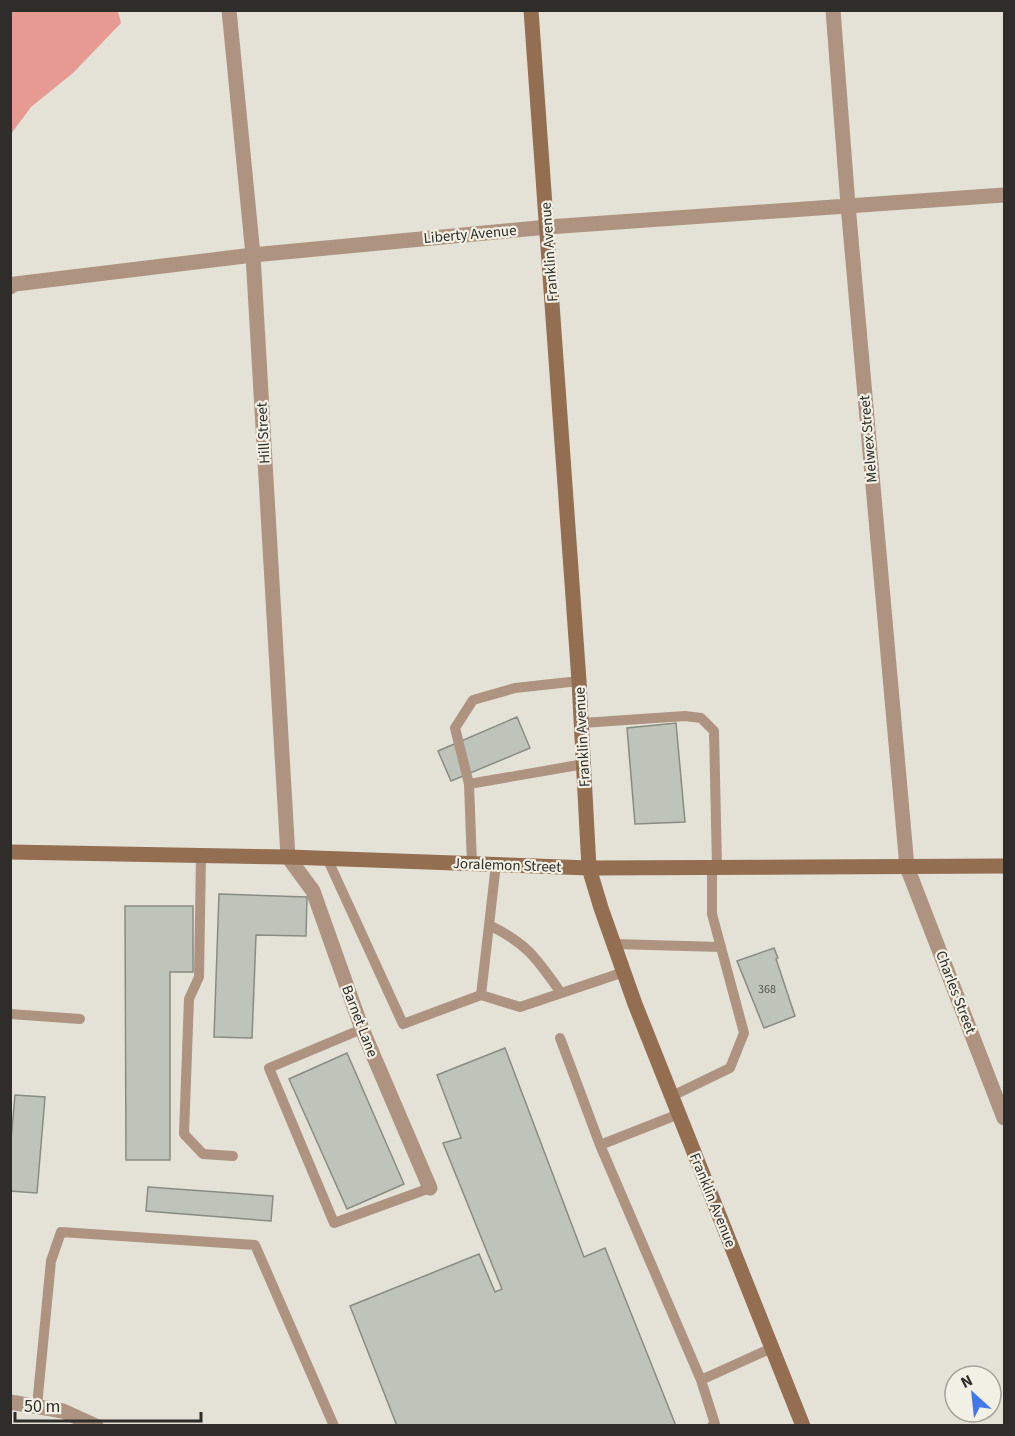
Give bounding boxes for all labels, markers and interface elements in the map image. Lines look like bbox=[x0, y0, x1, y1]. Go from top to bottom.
street label: Franklin Avenue bbox=[536, 201, 563, 303]
street label: Liberty Avenue bbox=[423, 220, 517, 249]
street label: Melwex Street bbox=[854, 394, 883, 483]
street label: Hill Street bbox=[251, 402, 276, 464]
street label: Franklin Avenue bbox=[569, 686, 596, 788]
street label: Joralemon Street bbox=[452, 853, 561, 878]
street label: Charles Street bbox=[930, 948, 981, 1037]
house number: 368 bbox=[758, 981, 776, 998]
street label: Barnet Lane bbox=[336, 982, 383, 1060]
street label: Franklin Avenue bbox=[684, 1150, 741, 1251]
north arrow bbox=[943, 1364, 1003, 1424]
text: N bbox=[957, 1369, 976, 1394]
scale bar bbox=[15, 1385, 201, 1423]
text: 50 m bbox=[24, 1394, 60, 1419]

